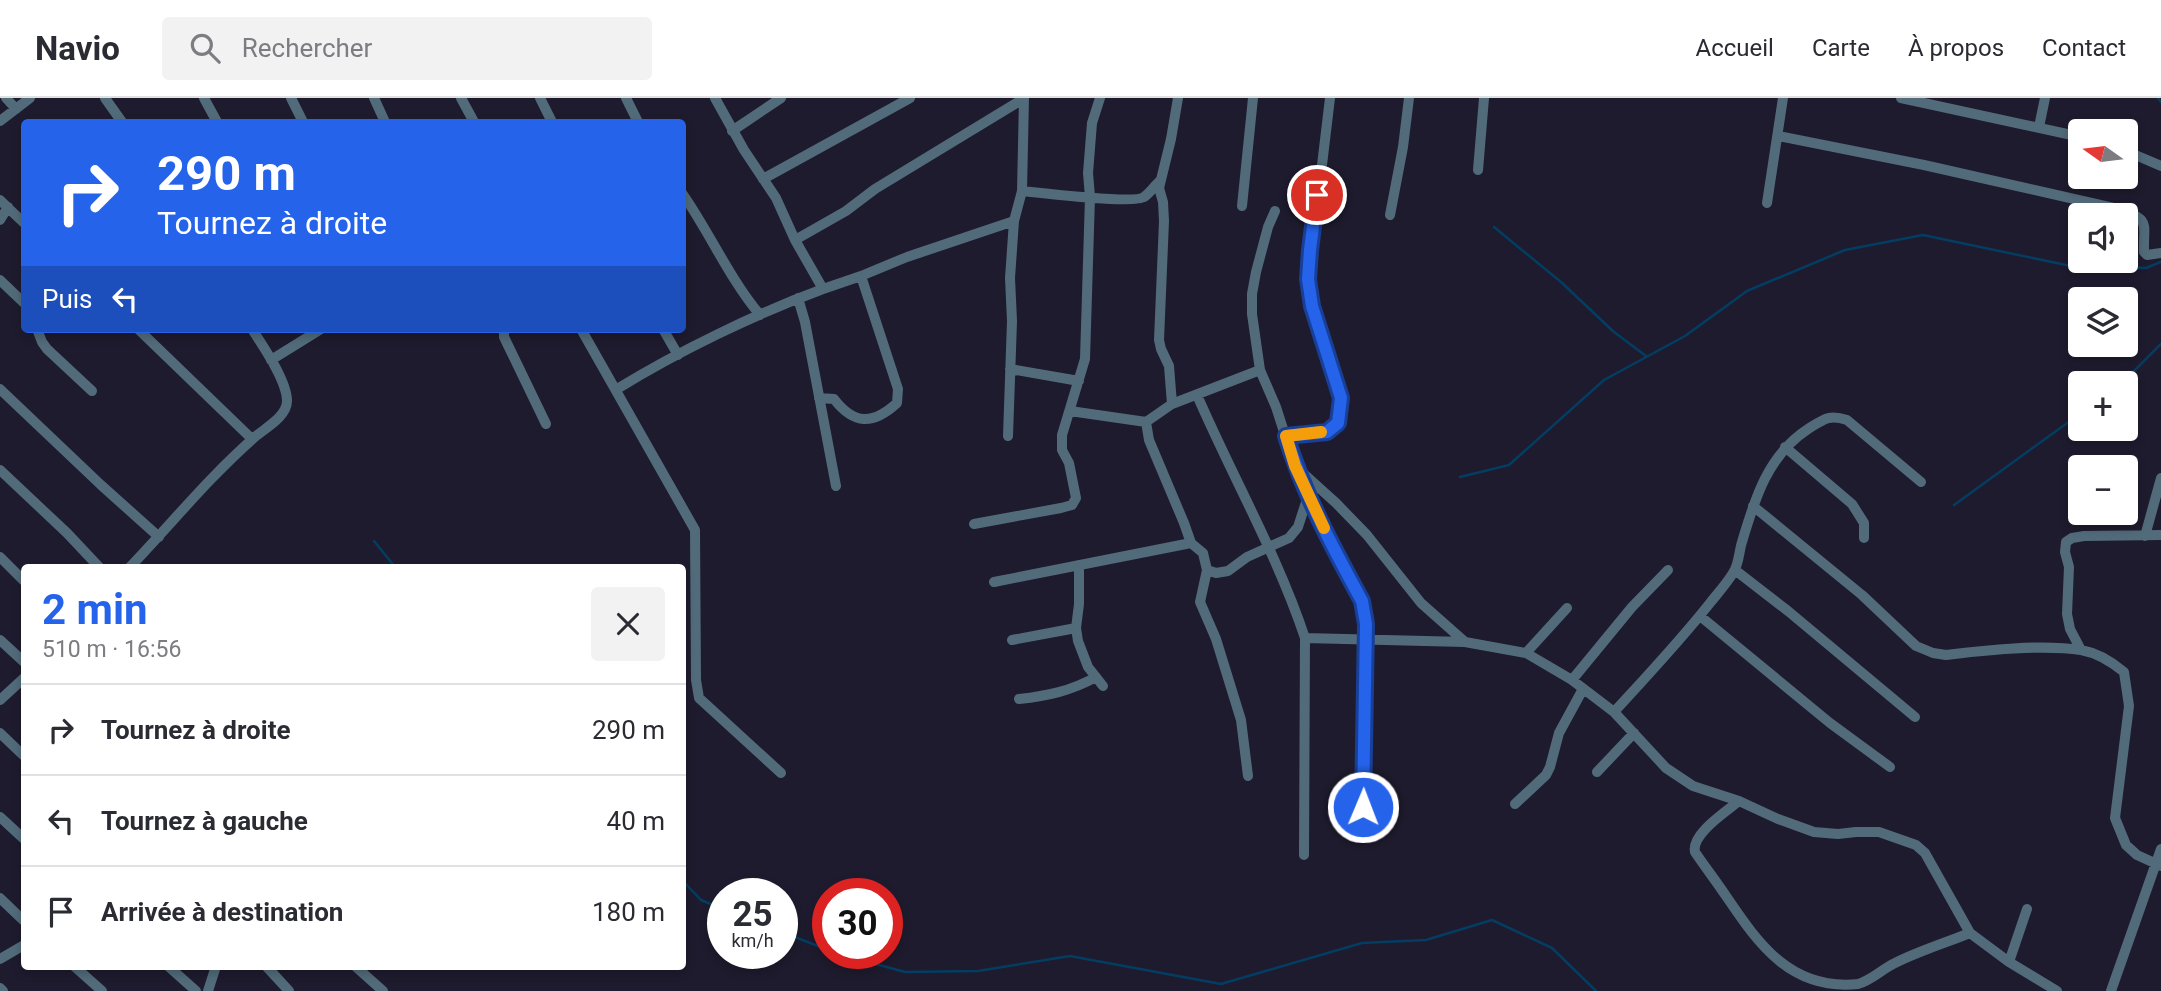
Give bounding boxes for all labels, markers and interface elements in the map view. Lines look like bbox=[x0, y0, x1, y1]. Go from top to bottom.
search box bbox=[162, 17, 652, 80]
text: Navio bbox=[35, 29, 120, 68]
icon: search bbox=[186, 29, 224, 67]
text: Rechercher bbox=[242, 33, 372, 63]
text: Accueil bbox=[1695, 34, 1774, 62]
text: Carte bbox=[1812, 34, 1870, 62]
text: À propos bbox=[1908, 34, 2004, 62]
text: Contact bbox=[2042, 34, 2126, 62]
north arrow bbox=[2068, 119, 2138, 189]
map controls bbox=[2068, 119, 2138, 525]
text: 290 m bbox=[157, 145, 296, 202]
icon: right bbox=[42, 147, 133, 238]
pin bbox=[1287, 165, 1347, 225]
icon: arrive bbox=[1298, 176, 1336, 214]
button: sound bbox=[2068, 203, 2138, 273]
text: Tournez à droite bbox=[157, 204, 387, 242]
icon: left bbox=[106, 280, 144, 318]
text: Puis bbox=[42, 284, 92, 314]
button: layers bbox=[2068, 287, 2138, 357]
button: + bbox=[2068, 371, 2138, 441]
button: − bbox=[2068, 455, 2138, 525]
text: 2 min bbox=[42, 585, 148, 634]
button: close bbox=[591, 587, 665, 661]
text: 510 m · 16:56 bbox=[42, 636, 181, 663]
icon: right bbox=[42, 711, 80, 749]
text: Tournez à droite bbox=[101, 715, 291, 745]
text: 290 m bbox=[592, 715, 665, 745]
position arrow bbox=[1326, 770, 1400, 844]
icon: left bbox=[42, 802, 80, 840]
text: Tournez à gauche bbox=[101, 806, 308, 836]
text: 40 m bbox=[607, 806, 665, 836]
speed limit sign: 30 bbox=[812, 878, 903, 969]
icon: arrive bbox=[42, 893, 80, 931]
text: 25 bbox=[732, 894, 773, 935]
text: Arrivée à destination bbox=[101, 897, 343, 927]
text: 180 m bbox=[592, 897, 665, 927]
text: km/h bbox=[731, 930, 774, 951]

